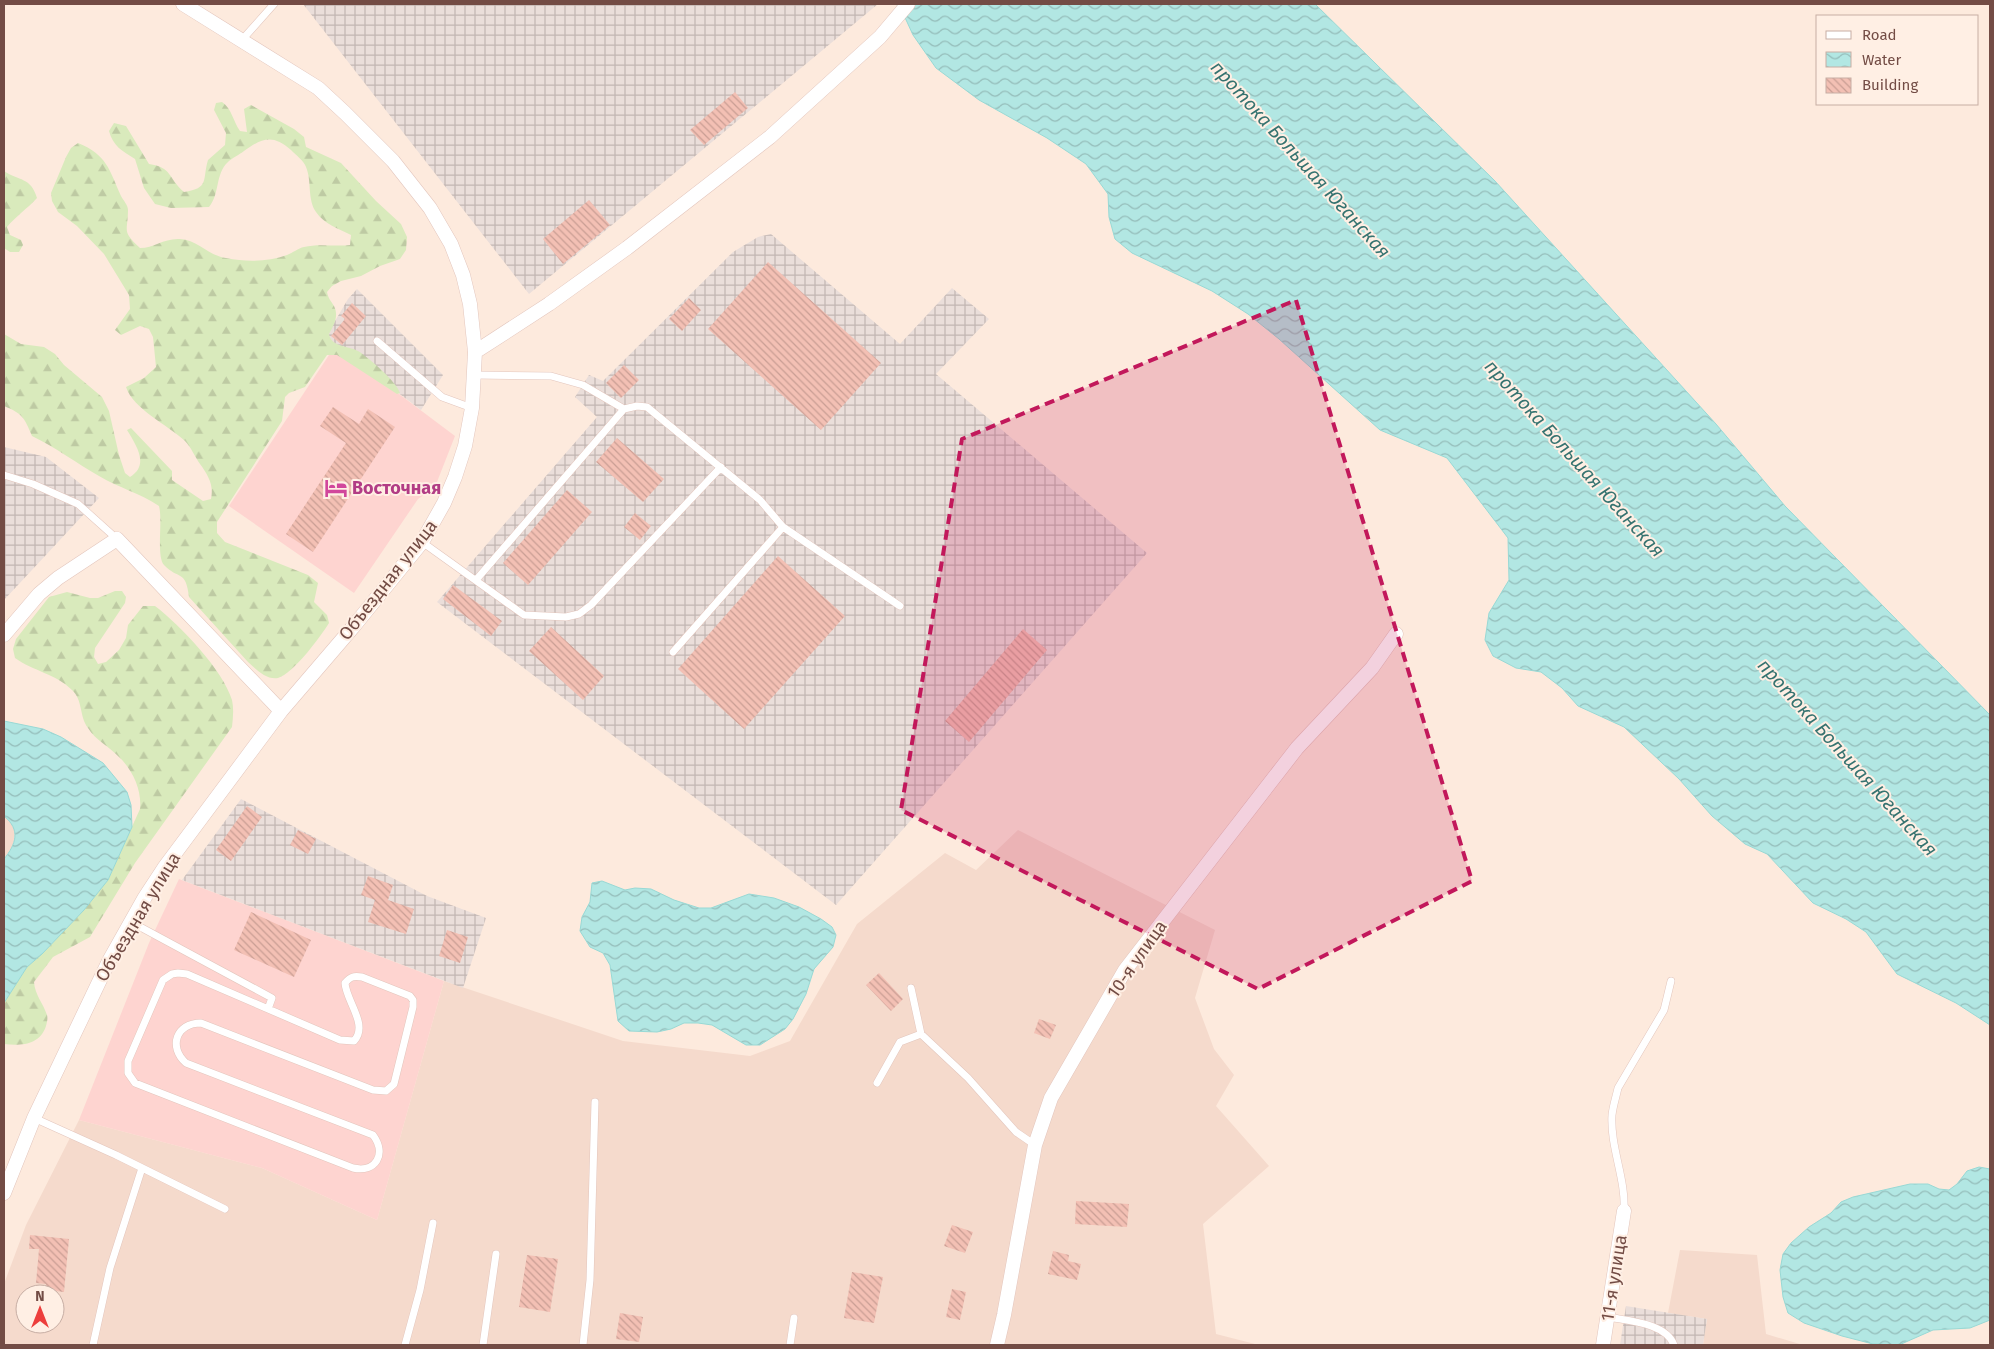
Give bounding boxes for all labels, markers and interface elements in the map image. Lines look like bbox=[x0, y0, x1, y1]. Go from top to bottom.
legend bbox=[1816, 15, 1979, 105]
text: Road bbox=[1862, 26, 1897, 44]
text: Water bbox=[1862, 51, 1901, 69]
water label: протока Большая Юганская bbox=[1206, 56, 1395, 263]
text: Building bbox=[1862, 76, 1918, 94]
water label: протока Большая Юганская bbox=[1480, 355, 1669, 562]
hotel icon: Восточная bbox=[323, 475, 349, 501]
place label: Восточная bbox=[352, 477, 441, 499]
street label: Объездная улица bbox=[334, 515, 442, 645]
water label: протока Большая Юганская bbox=[1753, 654, 1942, 861]
street label: Объездная улица bbox=[91, 848, 185, 986]
street label: 10-я улица bbox=[1102, 916, 1172, 1002]
street label: 11-я улица bbox=[1596, 1233, 1632, 1323]
north arrow bbox=[15, 1284, 65, 1334]
text: N bbox=[35, 1288, 45, 1305]

